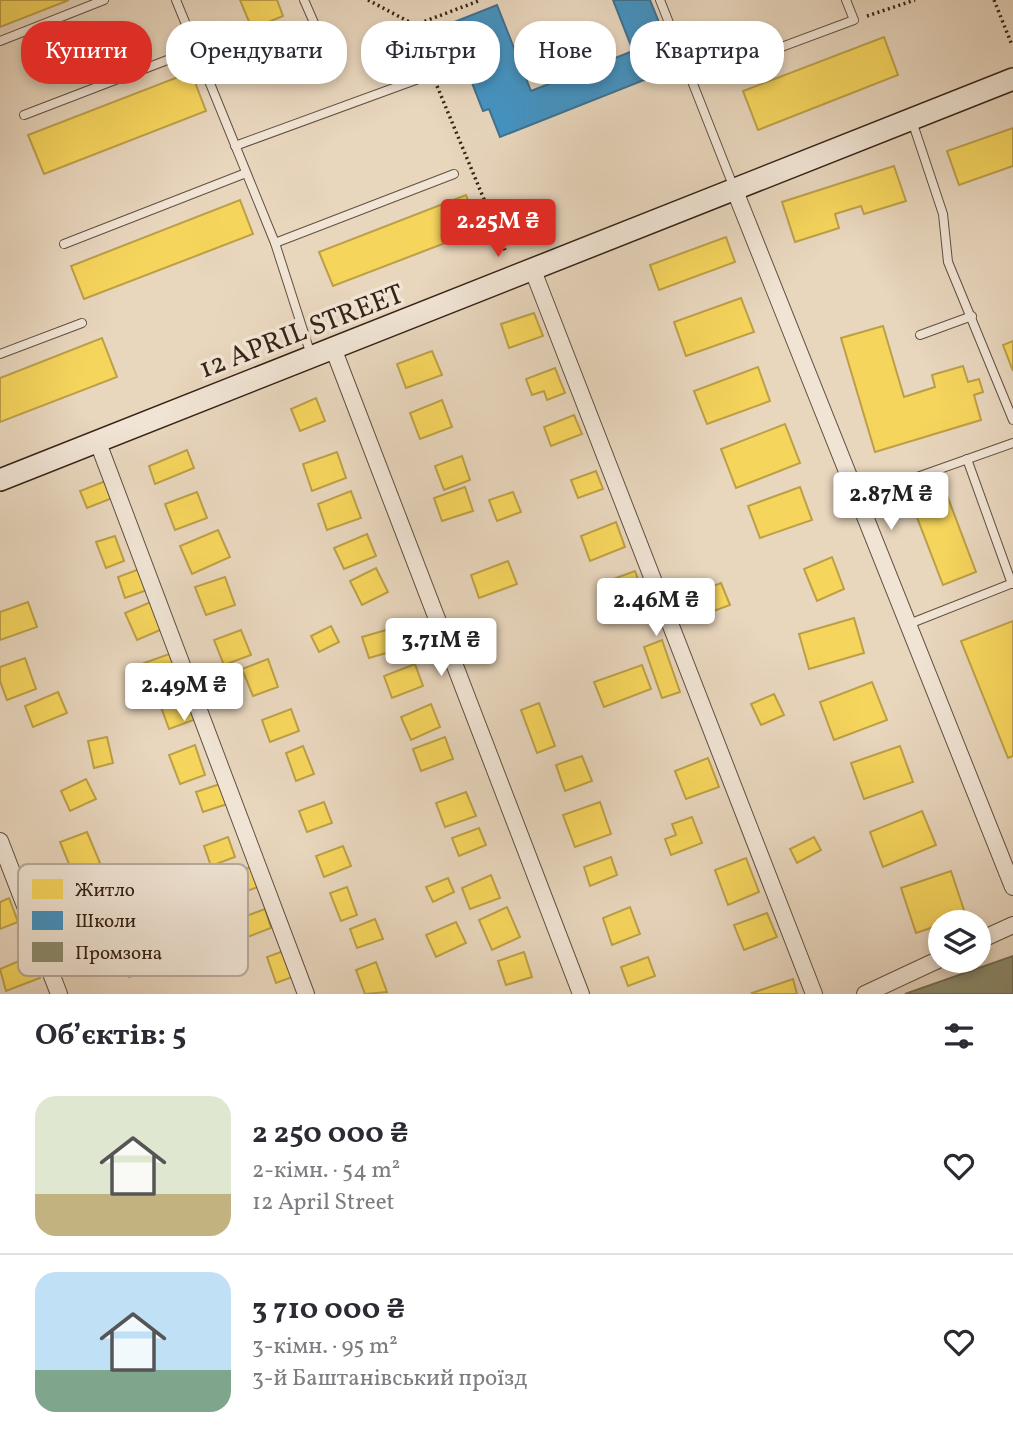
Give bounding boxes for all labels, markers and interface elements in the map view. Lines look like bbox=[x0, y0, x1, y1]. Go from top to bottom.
chip: Купити bbox=[21, 21, 152, 84]
chip: Орендувати bbox=[166, 21, 347, 84]
chip: Фільтри bbox=[361, 21, 500, 84]
chip: Нове bbox=[514, 21, 616, 84]
chip: Квартира bbox=[630, 21, 784, 84]
pin: 2.25M ₴ bbox=[433, 200, 563, 259]
text: 2.25M ₴ bbox=[457, 206, 539, 238]
street label: 12 APRIL STREET bbox=[194, 275, 410, 389]
pin: 2.87M ₴ bbox=[826, 472, 956, 532]
text: 2.87M ₴ bbox=[849, 479, 933, 511]
pin: 2.46M ₴ bbox=[591, 578, 721, 638]
text: 2.46M ₴ bbox=[613, 585, 699, 617]
pin: 3.71M ₴ bbox=[376, 618, 506, 678]
text: 3.71M ₴ bbox=[401, 625, 481, 657]
pin: 2.49M ₴ bbox=[119, 664, 249, 723]
text: 2.49M ₴ bbox=[141, 670, 227, 702]
legend bbox=[18, 864, 248, 976]
text: Житло bbox=[75, 878, 135, 904]
text: Школи bbox=[75, 909, 136, 935]
map controls bbox=[928, 910, 991, 973]
button: layers bbox=[928, 910, 991, 973]
text: Промзона bbox=[75, 941, 162, 967]
text: Об’єктів: 5 bbox=[35, 1015, 186, 1057]
icon: filters bbox=[940, 1017, 978, 1055]
text: 2 250 000 ₴ bbox=[252, 1113, 409, 1155]
icon: home bbox=[91, 1124, 175, 1208]
icon: heart bbox=[940, 1147, 978, 1185]
text: 2-кімн. · 54 m² bbox=[252, 1155, 400, 1187]
text: 12 April Street bbox=[252, 1187, 395, 1219]
text: 3 710 000 ₴ bbox=[252, 1289, 405, 1331]
icon: home bbox=[91, 1300, 175, 1384]
icon: heart bbox=[940, 1323, 978, 1361]
text: 3-кімн. · 95 m² bbox=[252, 1331, 398, 1363]
text: 3-й Баштанівський проїзд bbox=[252, 1363, 527, 1395]

